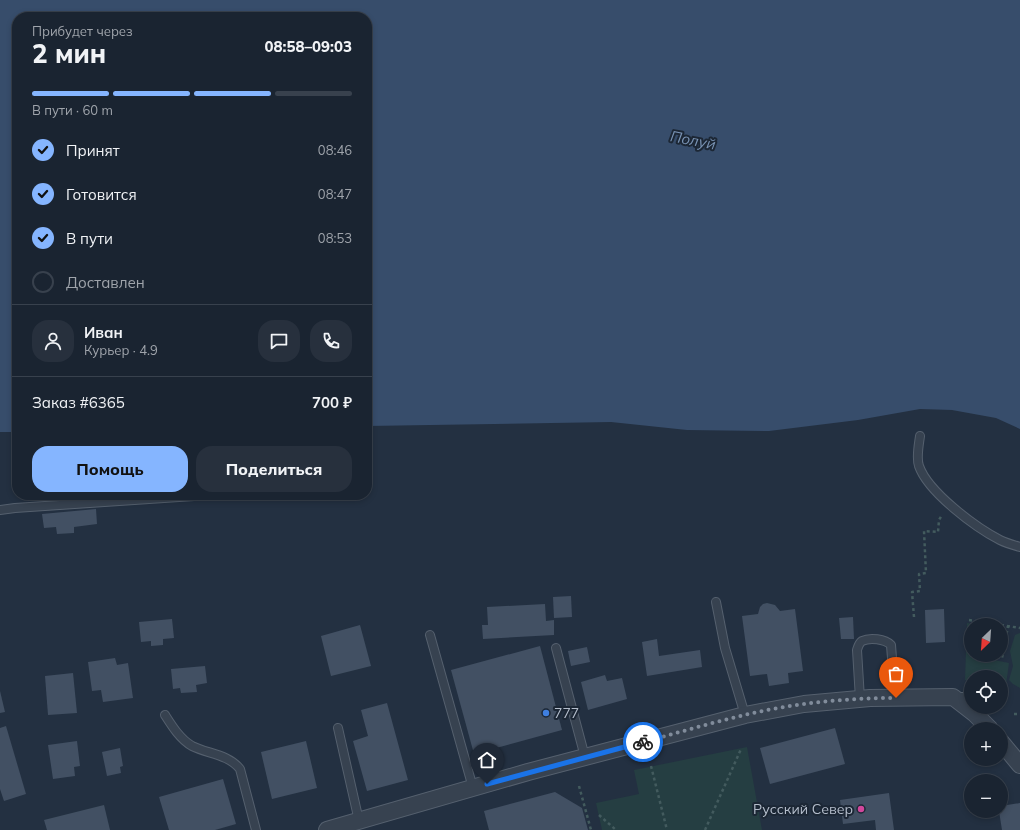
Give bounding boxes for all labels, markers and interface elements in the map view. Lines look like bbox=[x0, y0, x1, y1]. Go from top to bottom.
text: Прибудет через bbox=[32, 23, 133, 39]
text: 2 мин bbox=[32, 37, 106, 70]
text: 08:58–09:03 bbox=[265, 37, 352, 56]
text: В пути · 60 m bbox=[32, 102, 113, 118]
water label: Полуй bbox=[669, 126, 717, 154]
icon: check bbox=[32, 139, 54, 161]
text: Принят bbox=[66, 141, 120, 160]
text: 08:46 bbox=[318, 142, 352, 158]
icon: check bbox=[32, 183, 54, 205]
text: Готовится bbox=[66, 185, 137, 204]
text: 08:47 bbox=[318, 186, 352, 202]
icon: check bbox=[32, 227, 54, 249]
text: В пути bbox=[66, 229, 113, 248]
text: 08:53 bbox=[318, 230, 352, 246]
text: Доставлен bbox=[66, 273, 145, 292]
button: person bbox=[32, 320, 74, 362]
button: chat bbox=[258, 320, 300, 362]
button: phone bbox=[310, 320, 352, 362]
text: Иван bbox=[84, 323, 123, 342]
text: Курьер · 4.9 bbox=[84, 342, 158, 358]
text: Заказ #6365 bbox=[32, 393, 125, 412]
text: 700 ₽ bbox=[312, 393, 352, 412]
button: Помощь bbox=[32, 446, 188, 492]
button: Поделиться bbox=[196, 446, 352, 492]
north arrow bbox=[964, 618, 1008, 662]
map controls bbox=[964, 618, 1008, 818]
pin bbox=[879, 657, 913, 698]
icon: bag bbox=[885, 663, 907, 685]
button: locate bbox=[964, 670, 1008, 714]
place label: 777 bbox=[554, 704, 579, 722]
marker: 777 bbox=[541, 708, 551, 718]
courier bbox=[623, 722, 663, 762]
button: + bbox=[964, 722, 1008, 766]
icon: bike bbox=[632, 731, 654, 753]
pin bbox=[470, 743, 504, 784]
icon: home bbox=[476, 749, 498, 771]
button: − bbox=[964, 774, 1008, 818]
place label: Русский Север bbox=[753, 800, 853, 818]
marker: Русский Север bbox=[856, 804, 866, 814]

